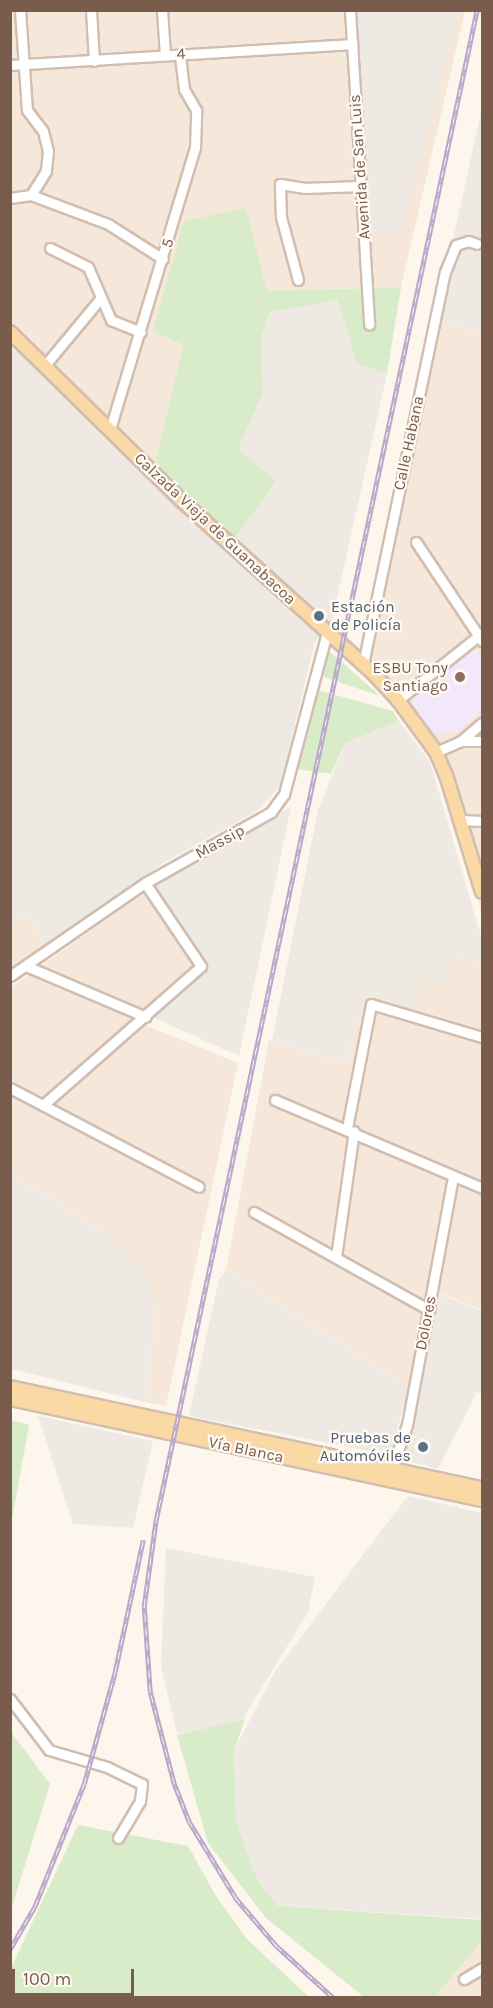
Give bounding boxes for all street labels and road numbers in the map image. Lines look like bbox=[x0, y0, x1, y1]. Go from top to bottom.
street label: 4 bbox=[176, 44, 186, 64]
street label: Avenida de San Luis bbox=[345, 94, 375, 240]
street label: 5 bbox=[158, 236, 178, 250]
street label: Calle Habana bbox=[390, 394, 428, 492]
street label: Calzada Vieja de Guanabacoa bbox=[130, 449, 300, 609]
street label: Massip bbox=[192, 821, 248, 863]
street label: Dolores bbox=[411, 1294, 441, 1352]
street label: Vía Blanca bbox=[207, 1433, 285, 1467]

